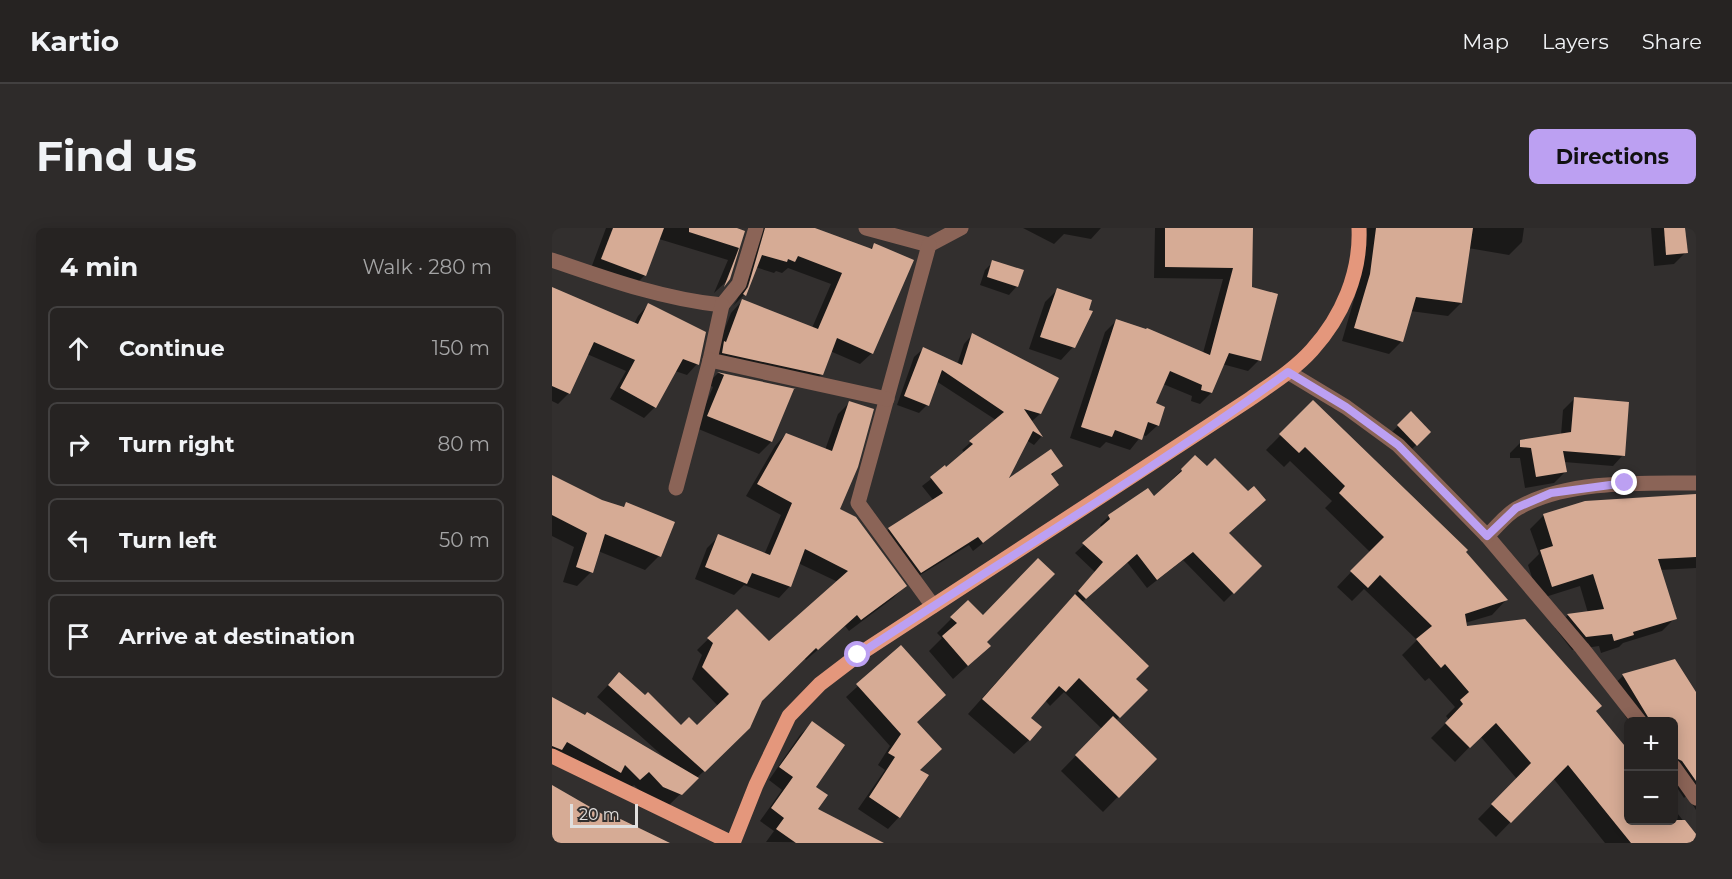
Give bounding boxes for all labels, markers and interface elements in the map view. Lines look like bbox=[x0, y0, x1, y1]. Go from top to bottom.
text: Kartio bbox=[30, 24, 119, 58]
text: Map bbox=[1462, 29, 1509, 54]
text: Layers bbox=[1542, 29, 1609, 54]
text: Share bbox=[1642, 29, 1702, 54]
button: Directions bbox=[1529, 129, 1696, 184]
text: Find us bbox=[36, 130, 197, 182]
text: 4 min bbox=[60, 251, 138, 283]
text: Walk · 280 m bbox=[362, 255, 492, 279]
icon: ahead bbox=[62, 332, 95, 365]
text: Continue bbox=[119, 335, 225, 362]
text: 150 m bbox=[432, 336, 490, 360]
icon: right bbox=[62, 428, 95, 461]
text: Turn right bbox=[119, 431, 234, 458]
text: 80 m bbox=[438, 432, 490, 456]
route end bbox=[1611, 469, 1637, 495]
icon: left bbox=[62, 524, 95, 557]
text: Turn left bbox=[119, 527, 217, 554]
text: 50 m bbox=[439, 528, 490, 552]
icon: arrive bbox=[62, 620, 95, 653]
text: Arrive at destination bbox=[119, 623, 355, 650]
route start bbox=[844, 641, 870, 667]
map controls bbox=[1624, 717, 1678, 825]
button: + bbox=[1624, 717, 1678, 771]
button: − bbox=[1624, 771, 1678, 825]
scale bar bbox=[570, 801, 638, 828]
text: 20 m bbox=[579, 805, 620, 824]

